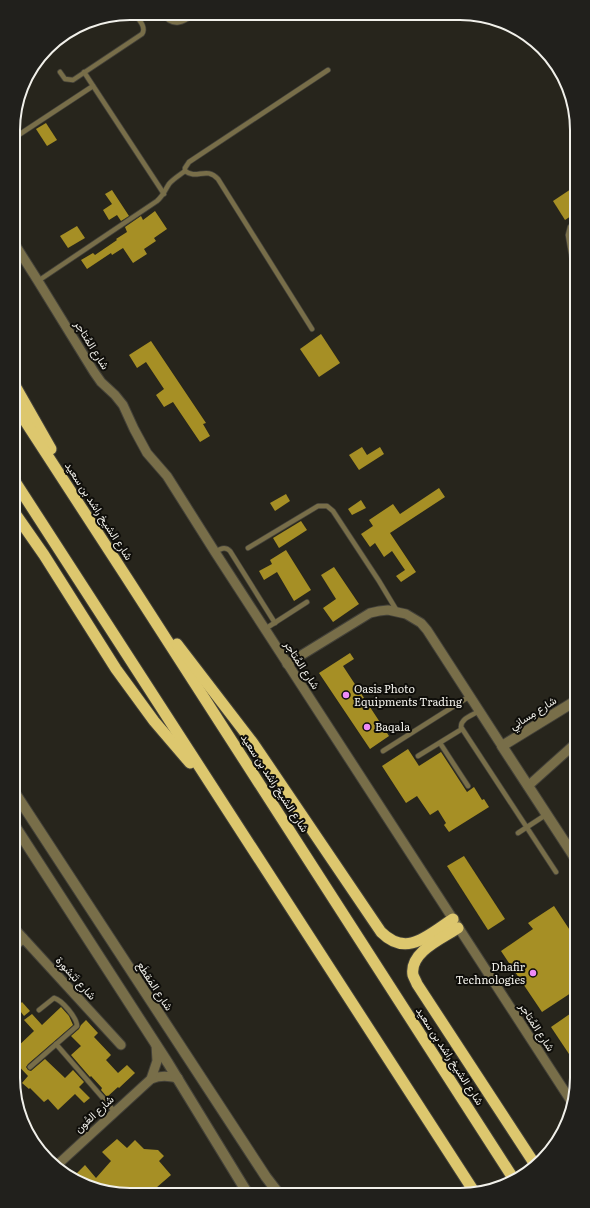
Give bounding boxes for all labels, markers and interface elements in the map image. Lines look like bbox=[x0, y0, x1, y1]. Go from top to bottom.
street label: شارع المُتاجر bbox=[70, 316, 114, 373]
street label: شارع الشيخ راشد بن سعيد bbox=[61, 458, 138, 563]
street label: شارع المُتاجر bbox=[280, 636, 325, 693]
place label: Oasis Photo Equipments Trading bbox=[354, 680, 463, 709]
marker: Oasis Photo Equipments Trading bbox=[341, 690, 351, 700]
street label: شارع مِسانِي bbox=[506, 691, 561, 735]
place label: Baqala bbox=[375, 718, 410, 734]
marker: Baqala bbox=[362, 722, 372, 732]
street label: شارع الشيخ راشد بن سعيد bbox=[237, 730, 314, 835]
street label: شارع تَبْشورة bbox=[52, 952, 101, 1004]
street label: شارع المَقطَع bbox=[133, 958, 178, 1014]
place label: Dhafir Technologies bbox=[456, 958, 526, 987]
marker: Dhafir Technologies bbox=[528, 968, 538, 978]
street label: شارع المُتاجر bbox=[515, 998, 560, 1055]
street label: شارع الشيخ راشد بن سعيد bbox=[412, 1003, 489, 1108]
street label: شارع العُون bbox=[70, 1091, 117, 1136]

